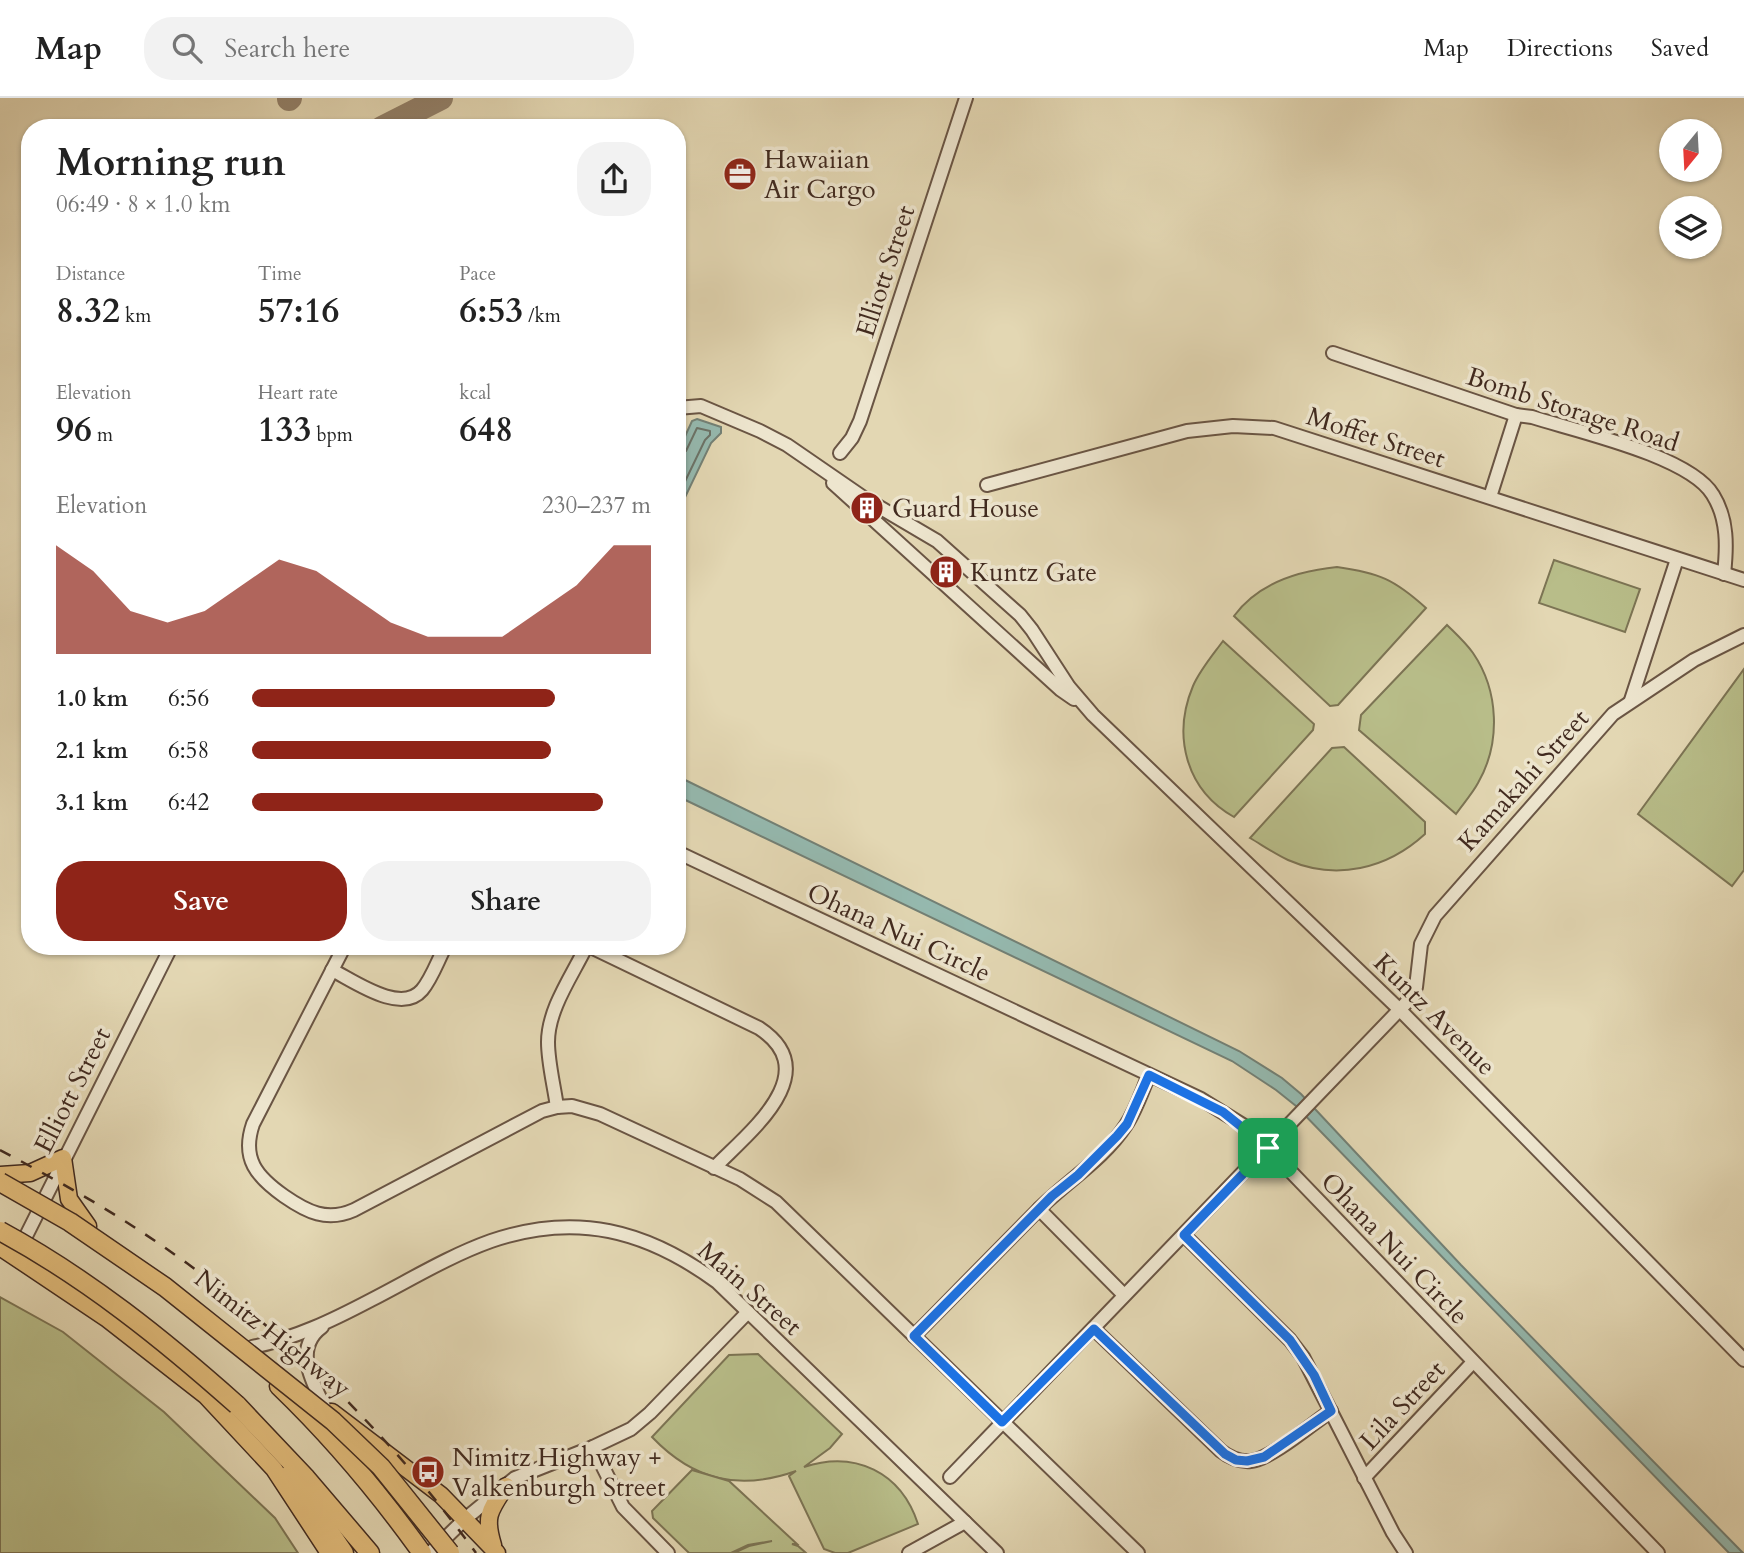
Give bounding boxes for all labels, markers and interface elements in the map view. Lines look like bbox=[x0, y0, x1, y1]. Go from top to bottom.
search box bbox=[144, 17, 634, 80]
text: Map bbox=[35, 26, 102, 71]
icon: search bbox=[168, 29, 206, 67]
text: Search here bbox=[224, 31, 350, 66]
text: Map bbox=[1423, 32, 1469, 65]
text: Directions bbox=[1507, 32, 1613, 65]
text: Saved bbox=[1651, 32, 1709, 65]
north arrow bbox=[1659, 119, 1722, 182]
map controls bbox=[1659, 119, 1722, 259]
text: Morning run bbox=[56, 137, 286, 189]
button: share bbox=[577, 142, 651, 216]
place label: Hawaiian Air Cargo bbox=[764, 142, 876, 207]
office icon: Hawaiian Air Cargo bbox=[721, 155, 759, 193]
text: 06:49 · 8 × 1.0 km bbox=[56, 189, 230, 220]
button: layers bbox=[1659, 196, 1722, 259]
street label: Elliott Street bbox=[848, 201, 923, 342]
text: Distance bbox=[56, 261, 125, 287]
text: Time bbox=[258, 261, 302, 287]
text: Pace bbox=[459, 261, 496, 287]
text: 8.32 bbox=[56, 287, 120, 335]
text: 57:16 bbox=[258, 287, 340, 335]
text: 6:53 bbox=[459, 287, 523, 335]
text: km bbox=[120, 303, 151, 329]
text: /km bbox=[523, 303, 561, 329]
street label: Bomb Storage Road bbox=[1462, 359, 1684, 460]
text: Elevation bbox=[56, 380, 131, 406]
text: Heart rate bbox=[258, 380, 338, 406]
text: kcal bbox=[459, 380, 491, 406]
street label: Moffet Street bbox=[1302, 399, 1450, 476]
text: 96 bbox=[56, 406, 92, 454]
text: 133 bbox=[258, 406, 311, 454]
text: 648 bbox=[459, 406, 513, 454]
text: m bbox=[92, 422, 113, 448]
text: bpm bbox=[311, 422, 353, 448]
building icon: Guard House bbox=[848, 489, 886, 527]
text: Elevation bbox=[56, 490, 147, 521]
text: 230–237 m bbox=[542, 490, 651, 521]
place label: Guard House bbox=[892, 491, 1039, 526]
building icon: Kuntz Gate bbox=[927, 553, 965, 591]
place label: Kuntz Gate bbox=[970, 555, 1097, 590]
text: 1.0 km bbox=[56, 683, 128, 714]
text: 6:56 bbox=[168, 683, 209, 714]
street label: Kamakahi Street bbox=[1450, 702, 1597, 859]
text: 2.1 km bbox=[56, 735, 128, 766]
text: 6:58 bbox=[168, 735, 209, 766]
text: 3.1 km bbox=[56, 787, 128, 818]
text: 6:42 bbox=[168, 787, 209, 818]
button: Save bbox=[56, 861, 347, 941]
button: Share bbox=[361, 861, 651, 941]
street label: Ohana Nui Circle bbox=[801, 875, 996, 990]
street label: Kuntz Avenue bbox=[1366, 946, 1503, 1083]
street label: Elliott Street bbox=[26, 1021, 119, 1159]
pin bbox=[1238, 1118, 1298, 1178]
icon: arrive bbox=[1249, 1129, 1287, 1167]
street label: Ohana Nui Circle bbox=[1313, 1165, 1476, 1332]
street label: Main Street bbox=[690, 1233, 809, 1343]
street label: Nimitz Highway bbox=[187, 1261, 358, 1406]
street label: Lila Street bbox=[1352, 1353, 1453, 1458]
place label: Nimitz Highway + Valkenburgh Street bbox=[452, 1440, 666, 1505]
bus stop icon: Nimitz Highway + Valkenburgh Street bbox=[409, 1453, 447, 1491]

